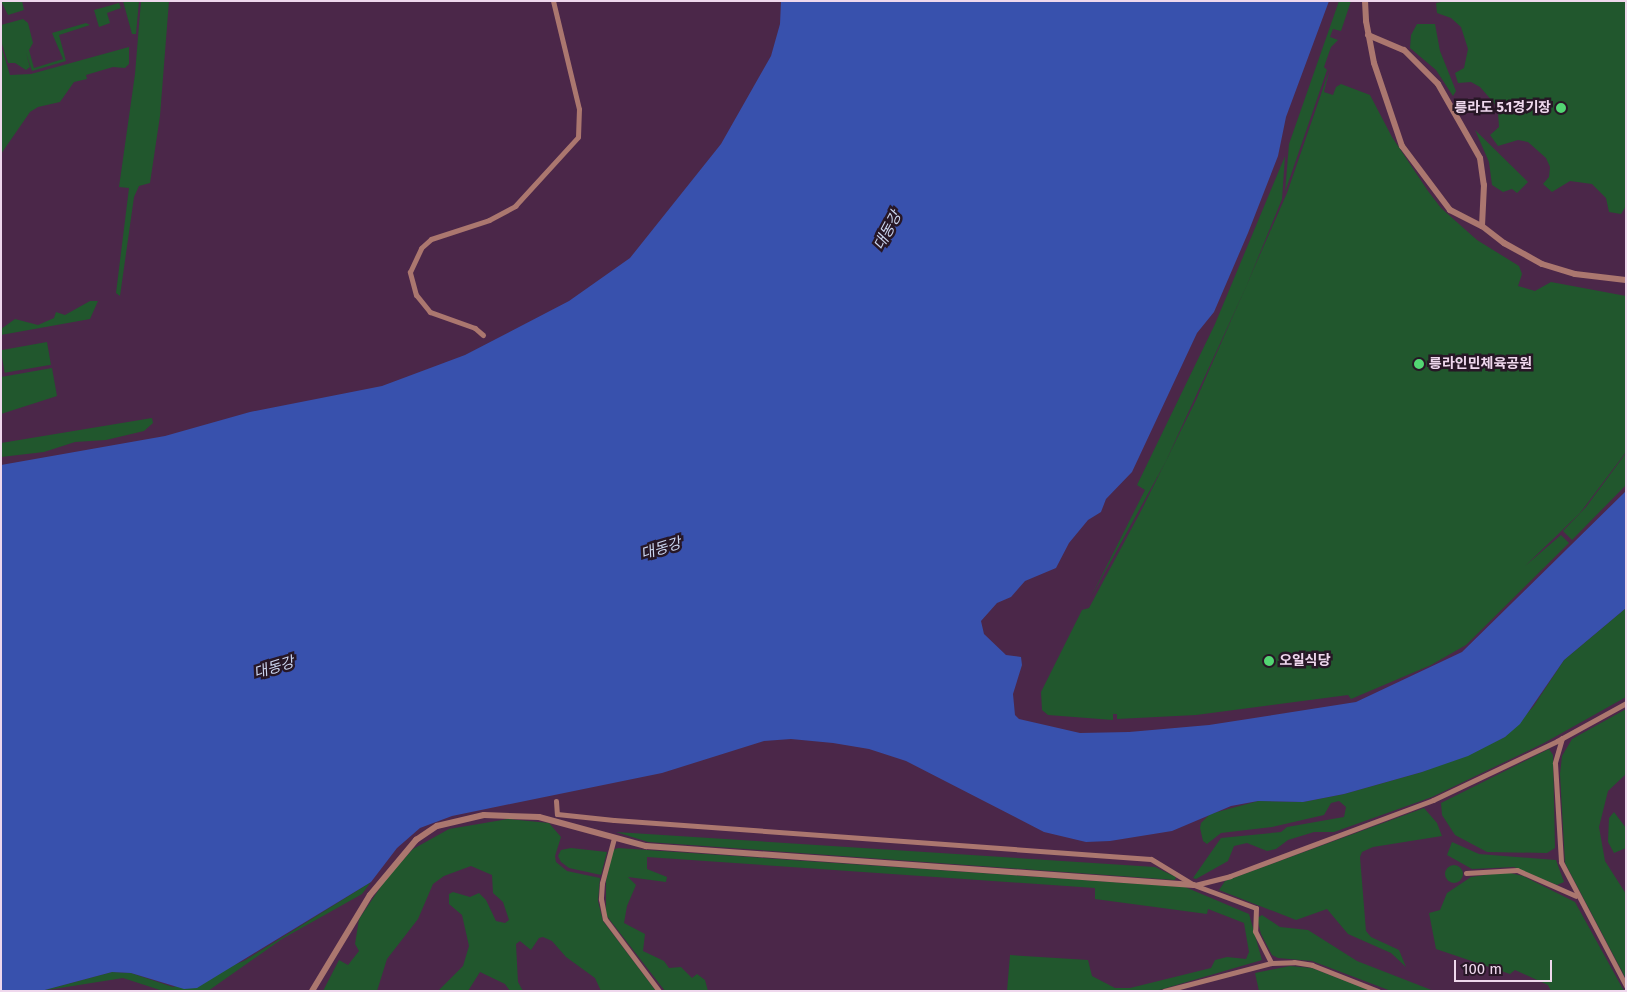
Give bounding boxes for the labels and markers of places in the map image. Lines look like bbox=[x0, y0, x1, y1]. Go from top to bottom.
place label: 릉라도 5.1경기장 bbox=[1454, 100, 1551, 116]
marker: 릉라도 5.1경기장 bbox=[1555, 102, 1567, 114]
place label: 릉라인민체육공원 bbox=[1429, 356, 1532, 372]
marker: 릉라인민체육공원 bbox=[1413, 358, 1425, 370]
place label: 오일식당 bbox=[1279, 653, 1331, 669]
marker: 오일식당 bbox=[1263, 655, 1275, 667]

